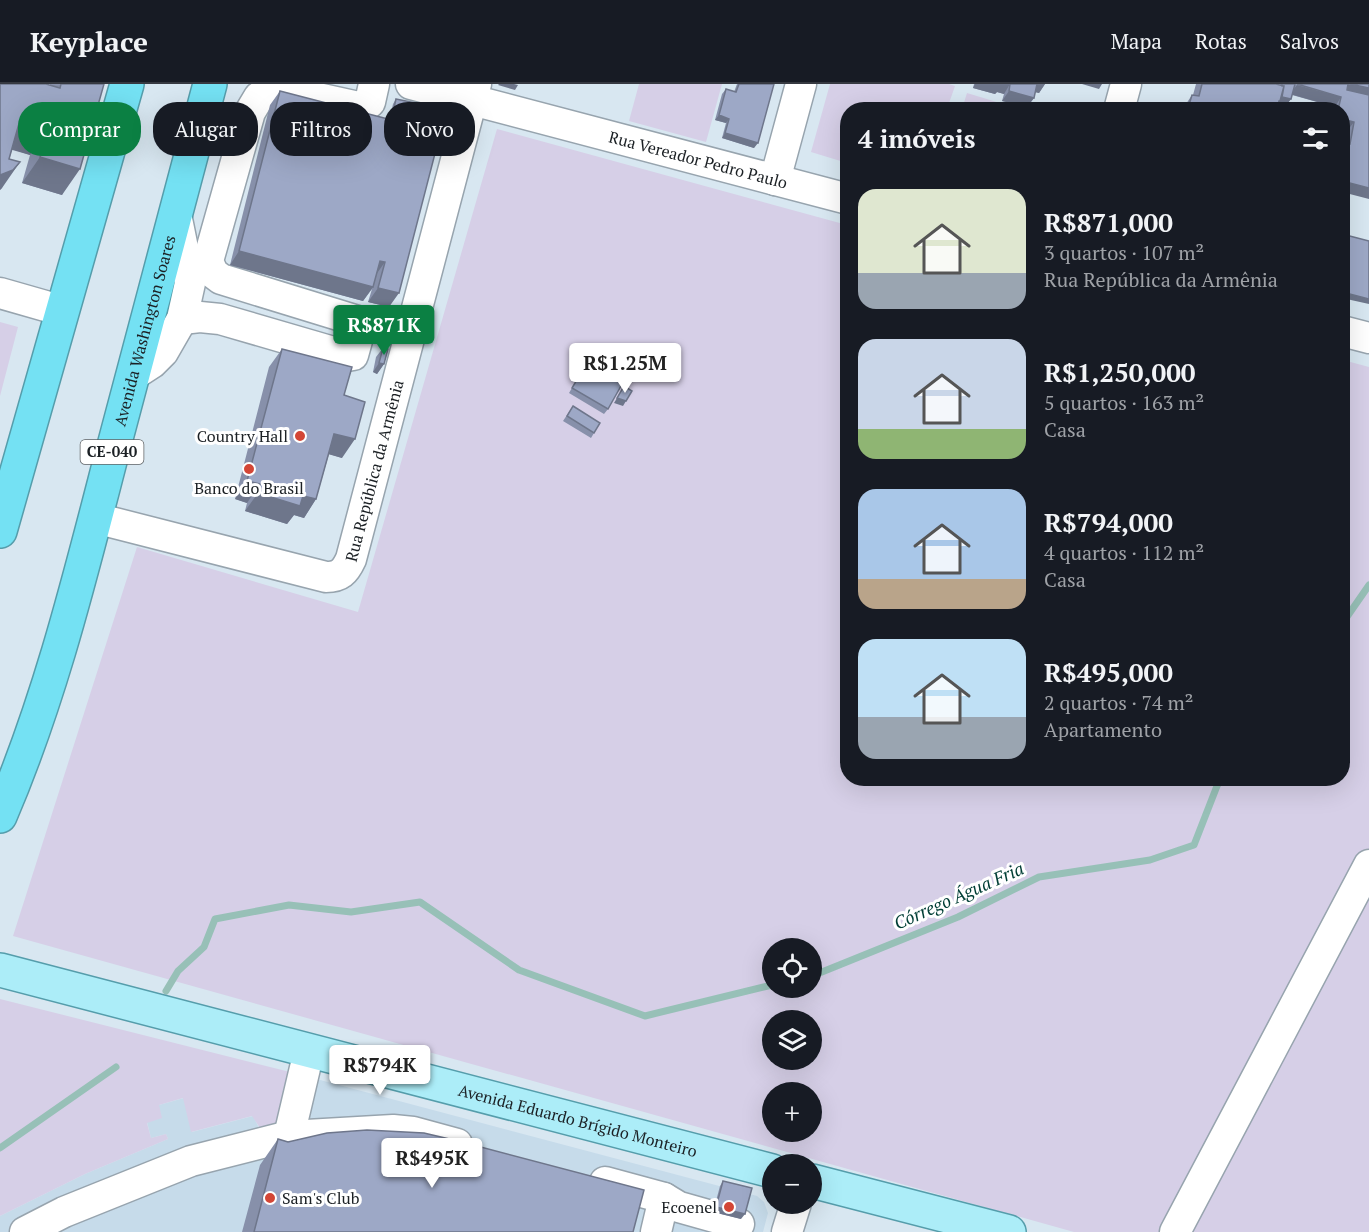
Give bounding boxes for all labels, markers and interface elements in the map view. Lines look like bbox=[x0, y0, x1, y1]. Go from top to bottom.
text: Keyplace bbox=[30, 23, 148, 60]
text: Mapa bbox=[1111, 27, 1162, 55]
text: Rotas bbox=[1195, 27, 1247, 55]
text: Salvos bbox=[1280, 27, 1339, 55]
chip: Comprar bbox=[18, 102, 141, 156]
chip: Alugar bbox=[153, 102, 258, 156]
chip: Filtros bbox=[270, 102, 372, 156]
chip: Novo bbox=[384, 102, 475, 156]
text: 4 imóveis bbox=[858, 121, 975, 155]
icon: filters bbox=[1299, 122, 1332, 155]
street label: Rua Vereador Pedro Paulo bbox=[606, 126, 790, 194]
text: R$871,000 bbox=[1044, 205, 1173, 239]
icon: home bbox=[906, 213, 978, 285]
street label: Avenida Washington Soares bbox=[109, 233, 181, 428]
text: 3 quartos · 107 m² bbox=[1044, 239, 1204, 266]
text: Rua República da Armênia bbox=[1044, 266, 1278, 293]
pin: R$871K bbox=[335, 305, 433, 356]
text: R$871K bbox=[347, 311, 421, 338]
pin: R$1.25M bbox=[570, 343, 680, 394]
text: R$1.25M bbox=[583, 349, 667, 376]
text: R$1,250,000 bbox=[1044, 355, 1196, 389]
icon: home bbox=[906, 363, 978, 435]
street label: Rua República da Armênia bbox=[340, 377, 409, 564]
text: 5 quartos · 163 m² bbox=[1044, 389, 1204, 416]
text: Casa bbox=[1044, 416, 1086, 443]
place label: Country Hall bbox=[197, 425, 288, 447]
marker: Country Hall bbox=[293, 429, 307, 443]
road number: CE-040 bbox=[80, 440, 144, 464]
marker: Banco do Brasil bbox=[242, 462, 256, 476]
place label: Banco do Brasil bbox=[194, 477, 304, 499]
text: R$794,000 bbox=[1044, 505, 1173, 539]
icon: home bbox=[906, 513, 978, 585]
text: 4 quartos · 112 m² bbox=[1044, 539, 1204, 566]
text: Casa bbox=[1044, 566, 1086, 593]
text: R$495,000 bbox=[1044, 655, 1173, 689]
icon: home bbox=[906, 663, 978, 735]
text: 2 quartos · 74 m² bbox=[1044, 689, 1193, 716]
text: Apartamento bbox=[1044, 716, 1162, 743]
water label: Córrego Água Fria bbox=[890, 856, 1027, 934]
map controls bbox=[762, 938, 822, 1214]
button: locate bbox=[762, 938, 822, 998]
button: layers bbox=[762, 1010, 822, 1070]
pin: R$794K bbox=[331, 1045, 429, 1096]
text: R$794K bbox=[343, 1051, 417, 1078]
street label: Avenida Eduardo Brígido Monteiro bbox=[456, 1079, 700, 1162]
button: + bbox=[762, 1082, 822, 1142]
pin: R$495K bbox=[383, 1138, 481, 1189]
text: R$495K bbox=[395, 1144, 469, 1171]
button: − bbox=[762, 1154, 822, 1214]
place label: Sam's Club bbox=[282, 1187, 360, 1209]
marker: Sam's Club bbox=[263, 1191, 277, 1205]
place label: Ecoenel bbox=[661, 1196, 717, 1218]
marker: Ecoenel bbox=[722, 1200, 736, 1214]

